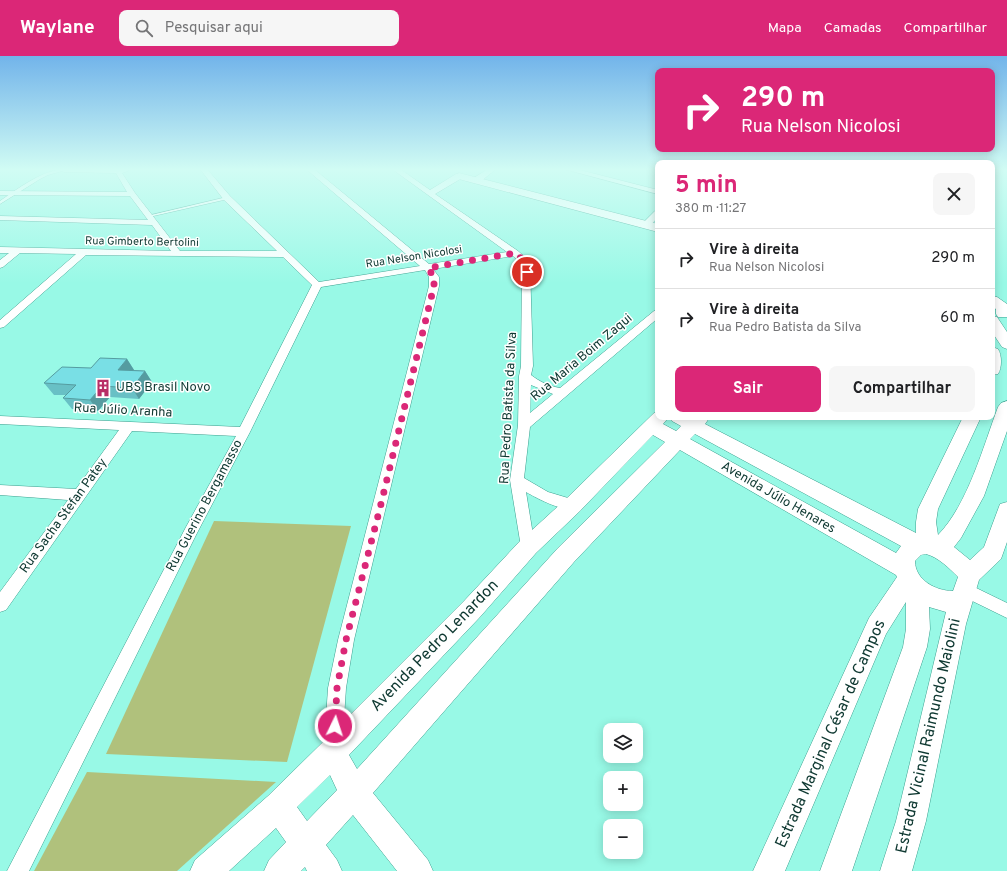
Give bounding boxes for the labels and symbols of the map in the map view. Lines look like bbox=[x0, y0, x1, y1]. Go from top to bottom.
street label: Rua Gimberto Bertolini bbox=[85, 234, 199, 250]
street label: Rua Nelson Nicolosi bbox=[365, 242, 463, 272]
pin bbox=[510, 255, 544, 289]
street label: Rua Maria Boim Zaqui bbox=[528, 311, 636, 405]
street label: Rua Pedro Batista da Silva bbox=[497, 331, 521, 485]
building icon: UBS Brasil Novo bbox=[93, 378, 113, 398]
place label: UBS Brasil Novo bbox=[116, 380, 211, 396]
street label: Rua Júlio Aranha bbox=[73, 400, 173, 422]
street label: Rua Guerino Bergamasso bbox=[163, 437, 247, 575]
street label: Rua Sacha Stefan Patey bbox=[17, 455, 111, 577]
street label: Avenida Júlio Henares bbox=[718, 459, 838, 537]
street label: Avenida Pedro Lenardon bbox=[367, 576, 503, 716]
street label: Estrada Vicinal Raimundo Maiolini bbox=[892, 616, 966, 856]
street label: Estrada Marginal César de Campos bbox=[771, 617, 891, 851]
position arrow bbox=[314, 705, 356, 747]

